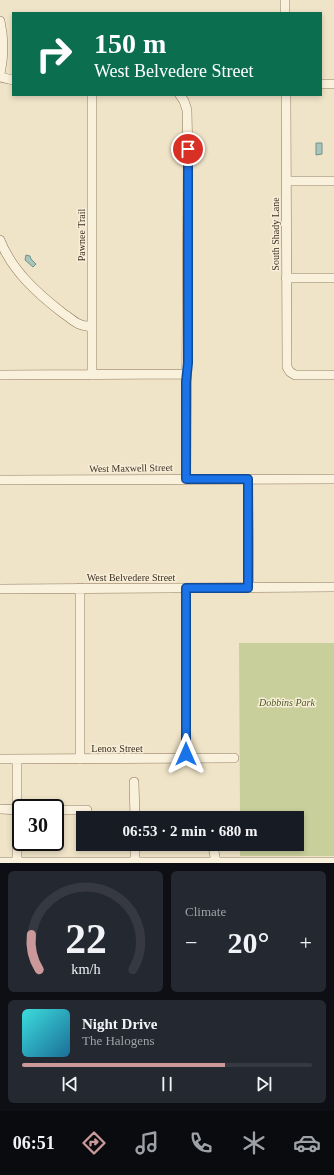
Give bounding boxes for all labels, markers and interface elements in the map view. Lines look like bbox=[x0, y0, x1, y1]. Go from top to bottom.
icon: right bbox=[28, 28, 80, 80]
text: 150 m bbox=[94, 28, 166, 59]
text: West Belvedere Street bbox=[94, 61, 254, 81]
pin bbox=[171, 132, 205, 166]
icon: arrive bbox=[177, 138, 199, 160]
street label: South Shady Lane bbox=[270, 197, 281, 271]
street label: Pawnee Trail bbox=[76, 209, 87, 261]
street label: West Maxwell Street bbox=[89, 462, 173, 474]
street label: West Belvedere Street bbox=[87, 572, 176, 583]
park label: Dobbins Park bbox=[258, 697, 315, 708]
position arrow bbox=[165, 733, 207, 775]
street label: Lenox Street bbox=[91, 743, 143, 754]
speed limit sign: 30 bbox=[12, 799, 64, 851]
text: 06:53 · 2 min · 680 m bbox=[123, 823, 258, 839]
text: Climate bbox=[185, 904, 226, 919]
text: 22 bbox=[65, 915, 106, 961]
text: 20° bbox=[228, 926, 270, 959]
text: − bbox=[185, 930, 197, 955]
text: + bbox=[300, 930, 312, 955]
text: km/h bbox=[71, 960, 100, 976]
text: Night Drive bbox=[82, 1016, 157, 1032]
text: The Halogens bbox=[82, 1033, 155, 1048]
icon: previous bbox=[59, 1073, 81, 1095]
icon: pause bbox=[156, 1073, 178, 1095]
icon: next bbox=[253, 1073, 275, 1095]
icon: directions bbox=[80, 1129, 108, 1157]
icon: music bbox=[133, 1129, 161, 1157]
icon: phone bbox=[187, 1129, 215, 1157]
icon: climate bbox=[240, 1129, 268, 1157]
icon: car bbox=[293, 1129, 321, 1157]
text: 06:51 bbox=[13, 1133, 55, 1153]

